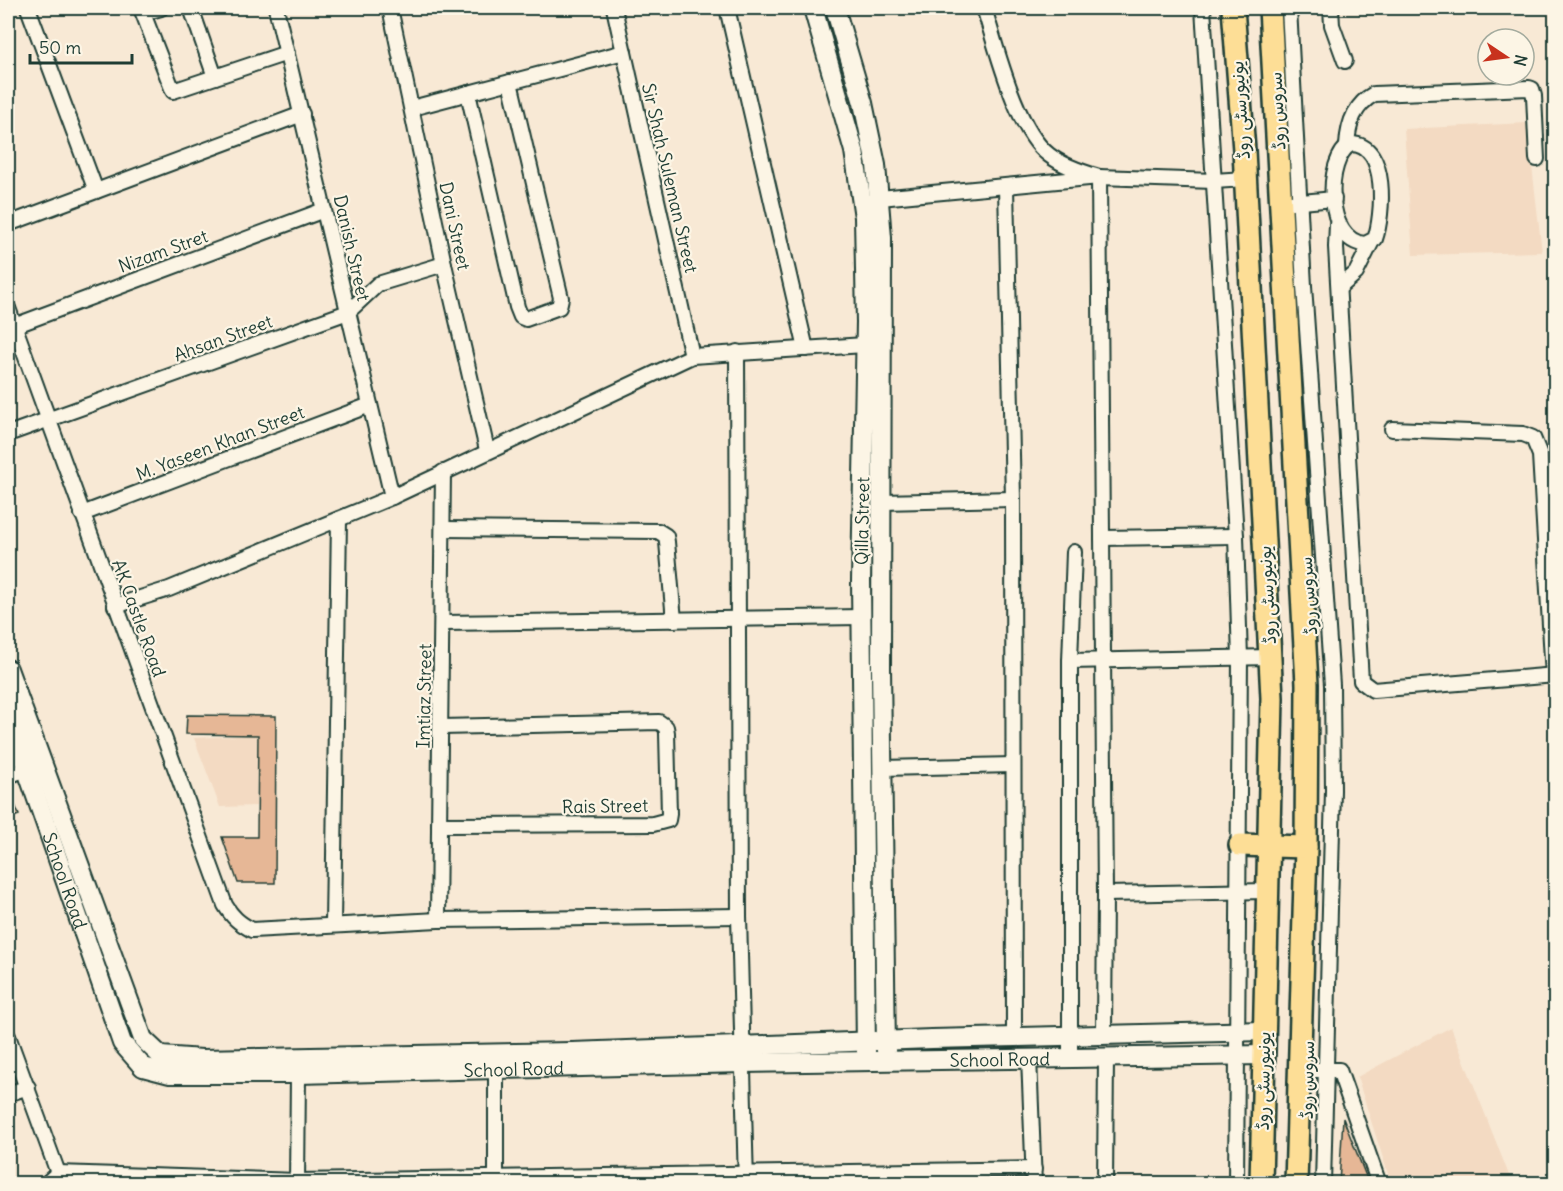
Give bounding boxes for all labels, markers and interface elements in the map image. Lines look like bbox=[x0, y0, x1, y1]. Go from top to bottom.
scale bar bbox=[30, 27, 132, 65]
north arrow bbox=[1476, 27, 1536, 87]
text: 50 m bbox=[39, 36, 81, 59]
text: N bbox=[1510, 53, 1532, 68]
street label: یونیورسٹی روڈ bbox=[1225, 60, 1255, 160]
street label: سروس روڈ bbox=[1263, 71, 1291, 151]
street label: Sir Shah Suleman Street bbox=[637, 81, 703, 275]
street label: Dani Street bbox=[434, 180, 476, 272]
street label: Danish Street bbox=[329, 193, 375, 303]
street label: Nizam Stret bbox=[115, 224, 211, 278]
street label: Ahsan Street bbox=[171, 310, 275, 366]
street label: M. Yaseen Khan Street bbox=[133, 400, 307, 486]
street label: Qilla Street bbox=[850, 477, 874, 565]
street label: یونیورسٹی روڈ bbox=[1253, 545, 1281, 645]
street label: AK Castle Road bbox=[107, 556, 171, 680]
street label: سروس روڈ bbox=[1294, 556, 1322, 636]
street label: Imtiaz Street bbox=[412, 643, 436, 749]
street label: Rais Street bbox=[562, 794, 648, 818]
street label: School Road bbox=[38, 829, 93, 932]
street label: یونیورسٹی روڈ bbox=[1251, 1031, 1275, 1131]
street label: سروس روڈ bbox=[1295, 1041, 1319, 1119]
street label: School Road bbox=[949, 1047, 1051, 1071]
street label: School Road bbox=[463, 1056, 565, 1081]

